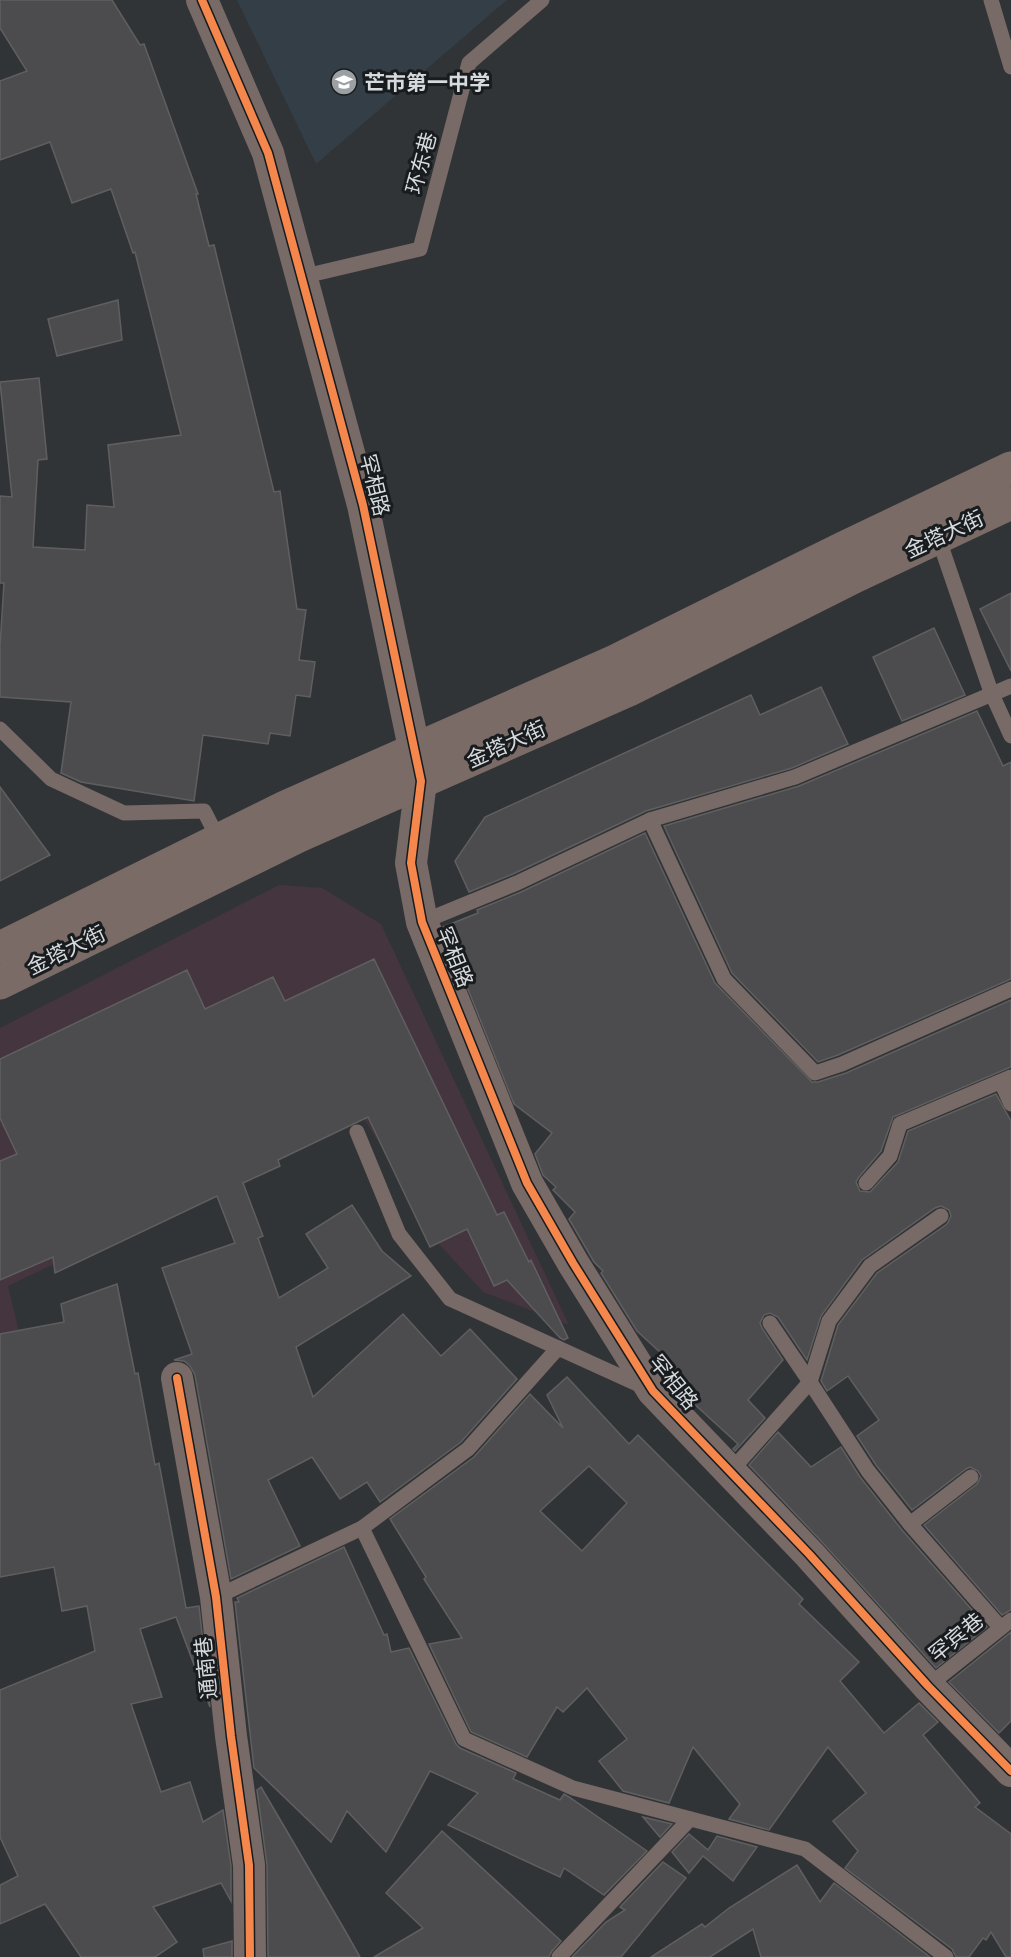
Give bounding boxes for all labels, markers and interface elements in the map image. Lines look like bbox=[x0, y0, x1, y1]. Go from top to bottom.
school or university icon: 芒市第一中学 bbox=[329, 67, 359, 97]
place label: 芒市第一中学 bbox=[364, 70, 490, 95]
street label: 环东巷 bbox=[401, 129, 441, 197]
street label: 罕相路 bbox=[355, 451, 395, 519]
street label: 金塔大街 bbox=[901, 505, 987, 563]
street label: 金塔大街 bbox=[463, 715, 549, 773]
street label: 金塔大街 bbox=[23, 920, 109, 980]
street label: 罕相路 bbox=[432, 923, 478, 991]
street label: 罕相路 bbox=[644, 1350, 704, 1414]
street label: 罕宾巷 bbox=[924, 1607, 988, 1667]
street label: 通南巷 bbox=[190, 1635, 222, 1701]

